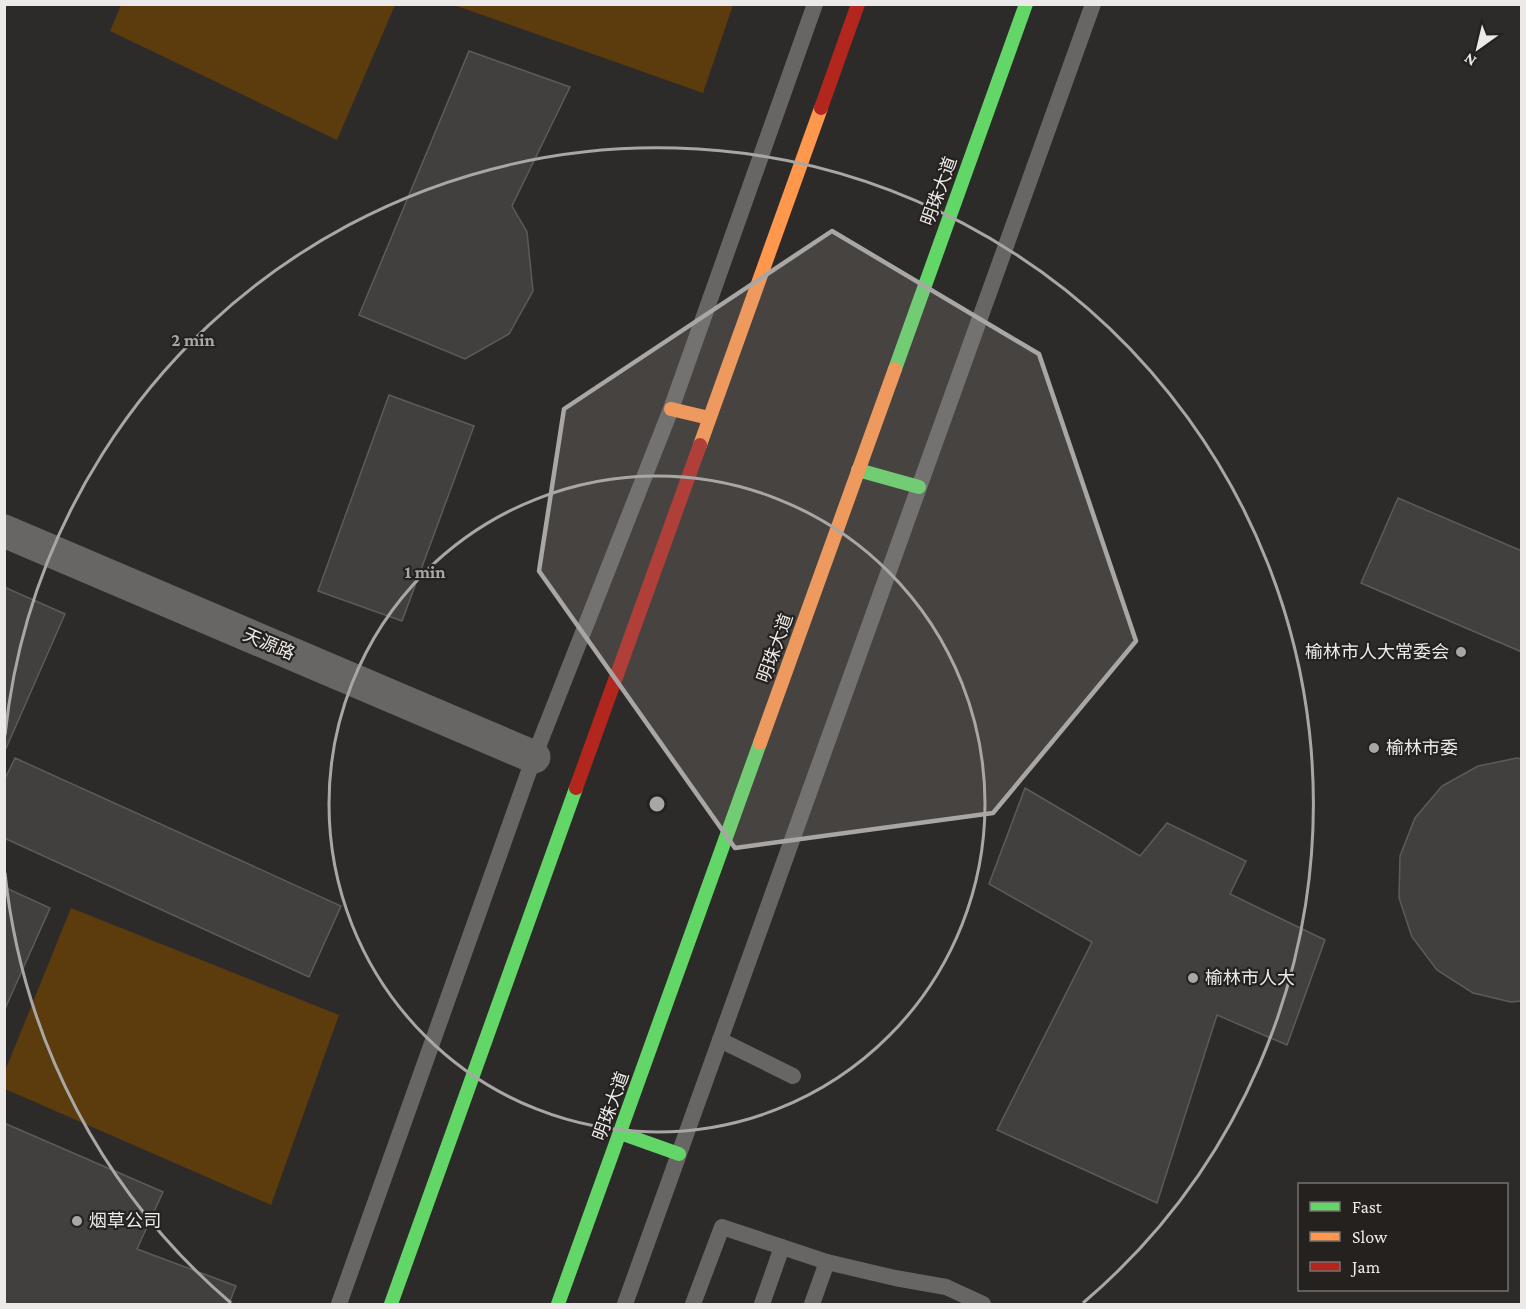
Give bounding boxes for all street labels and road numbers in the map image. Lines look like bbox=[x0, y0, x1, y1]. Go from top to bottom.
street label: 明珠大道 bbox=[917, 154, 961, 228]
street label: 明珠大道 bbox=[753, 611, 797, 685]
street label: 天源路 bbox=[240, 624, 298, 664]
street label: 明珠大道 bbox=[589, 1069, 633, 1143]

